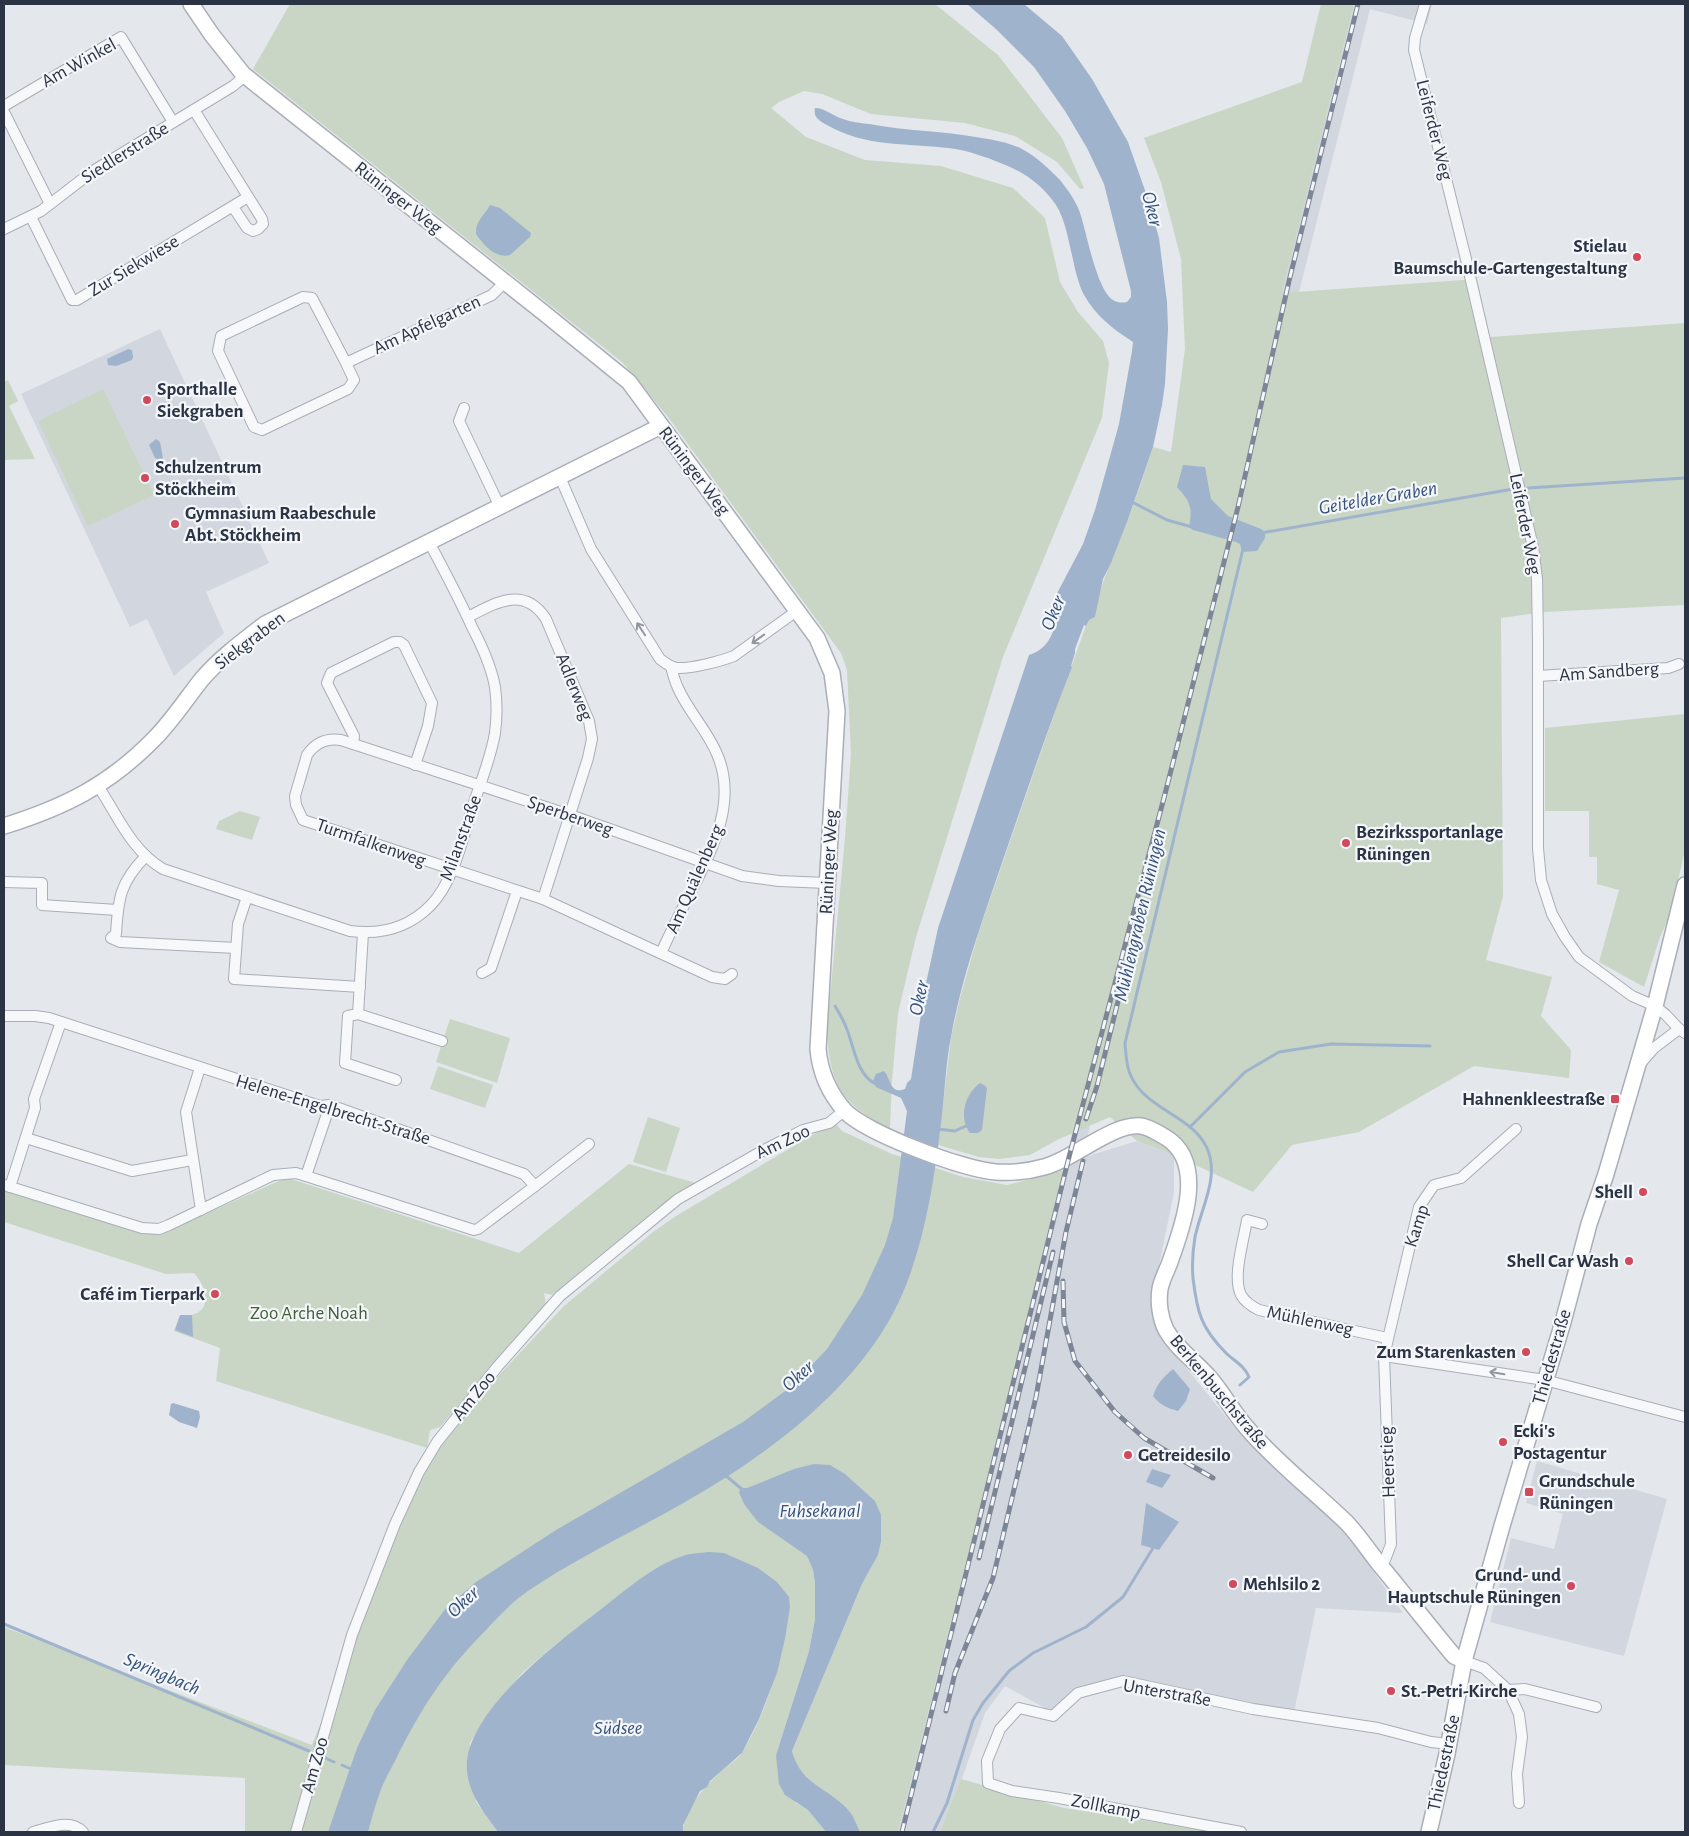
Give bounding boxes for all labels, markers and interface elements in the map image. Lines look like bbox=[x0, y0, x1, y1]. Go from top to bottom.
street label: Am Winkel bbox=[38, 35, 120, 91]
street label: Leiferder Weg bbox=[1412, 78, 1456, 183]
street label: Siedlerstraße bbox=[78, 119, 172, 187]
street label: Rüninger Weg bbox=[351, 158, 446, 238]
water label: Oker bbox=[1138, 189, 1166, 229]
street label: Zur Siekwiese bbox=[86, 232, 182, 300]
place label: Stielau Baumschule-Gartengestaltung bbox=[1393, 237, 1627, 278]
marker: Stielau Baumschule-Gartengestaltung bbox=[1631, 251, 1643, 263]
street label: Am Apfelgarten bbox=[370, 292, 484, 358]
place label: Sporthalle Siekgraben bbox=[157, 380, 243, 421]
marker: Sporthalle Siekgraben bbox=[141, 394, 153, 406]
street label: Rüninger Weg bbox=[655, 423, 734, 519]
place label: Schulzentrum Stöckheim bbox=[155, 458, 262, 499]
marker: Schulzentrum Stöckheim bbox=[139, 472, 151, 484]
street label: Leiferder Weg bbox=[1506, 472, 1544, 577]
water label: Geitelder Graben bbox=[1317, 478, 1439, 518]
place label: Gymnasium Raabeschule Abt. Stöckheim bbox=[185, 504, 376, 545]
marker: Gymnasium Raabeschule Abt. Stöckheim bbox=[169, 518, 181, 530]
water label: Oker bbox=[1037, 592, 1069, 633]
street label: Siekgraben bbox=[211, 608, 289, 674]
one-way arrow bbox=[636, 623, 646, 637]
one-way arrow bbox=[752, 633, 765, 644]
street label: Adlerweg bbox=[552, 651, 596, 724]
street label: Am Sandberg bbox=[1559, 659, 1660, 685]
street label: Milanstraße bbox=[437, 793, 485, 883]
street label: Sperberweg bbox=[525, 793, 616, 840]
street label: Rüninger Weg bbox=[817, 808, 841, 915]
street label: Turmfalkenweg bbox=[314, 815, 429, 871]
street label: Am Quälenberg bbox=[663, 821, 728, 936]
place label: Bezirkssportanlage Rüningen bbox=[1356, 823, 1503, 864]
water label: Mühlengraben Rüningen bbox=[1110, 827, 1170, 1003]
marker: Bezirkssportanlage Rüningen bbox=[1340, 837, 1352, 849]
water label: Oker bbox=[906, 978, 933, 1017]
street label: Helene-Engelbrecht-Straße bbox=[233, 1071, 433, 1149]
place label: Hahnenkleestraße bbox=[1462, 1090, 1605, 1109]
marker: Hahnenkleestraße bbox=[1609, 1093, 1621, 1105]
street label: Am Zoo bbox=[753, 1121, 813, 1163]
place label: Shell bbox=[1595, 1183, 1633, 1202]
marker: Shell bbox=[1637, 1186, 1649, 1198]
street label: Kamp bbox=[1401, 1202, 1433, 1250]
place label: Shell Car Wash bbox=[1507, 1252, 1619, 1271]
marker: Shell Car Wash bbox=[1623, 1255, 1635, 1267]
place label: Café im Tierpark bbox=[80, 1285, 206, 1304]
marker: Café im Tierpark bbox=[209, 1288, 221, 1300]
street label: Mühlenweg bbox=[1265, 1303, 1355, 1340]
park label: Zoo Arche Noah bbox=[250, 1304, 368, 1323]
street label: Thiedestraße bbox=[1529, 1307, 1575, 1407]
street label: Berkenbuschstraße bbox=[1166, 1331, 1272, 1453]
place label: Zum Starenkasten bbox=[1376, 1343, 1516, 1362]
marker: Zum Starenkasten bbox=[1520, 1346, 1532, 1358]
water label: Oker bbox=[778, 1356, 818, 1395]
street label: Am Zoo bbox=[449, 1368, 499, 1424]
one-way arrow bbox=[1489, 1368, 1505, 1378]
place label: Ecki's Postagentur bbox=[1513, 1422, 1607, 1463]
street label: Heerstieg bbox=[1377, 1425, 1399, 1498]
marker: Ecki's Postagentur bbox=[1497, 1436, 1509, 1448]
place label: Getreidesilo bbox=[1138, 1446, 1231, 1465]
marker: Getreidesilo bbox=[1122, 1449, 1134, 1461]
place label: Grundschule Rüningen bbox=[1539, 1472, 1635, 1513]
marker: Grundschule Rüningen bbox=[1523, 1486, 1535, 1498]
water label: Fuhsekanal bbox=[779, 1501, 861, 1521]
place label: Grund- und Hauptschule Rüningen bbox=[1387, 1566, 1561, 1607]
place label: Mehlsilo 2 bbox=[1243, 1575, 1320, 1594]
marker: Mehlsilo 2 bbox=[1227, 1578, 1239, 1590]
marker: Grund- und Hauptschule Rüningen bbox=[1565, 1580, 1577, 1592]
water label: Oker bbox=[443, 1582, 483, 1621]
water label: Springbach bbox=[121, 1649, 203, 1699]
street label: Unterstraße bbox=[1121, 1676, 1213, 1710]
place label: St.-Petri-Kirche bbox=[1401, 1682, 1517, 1701]
marker: St.-Petri-Kirche bbox=[1385, 1685, 1397, 1697]
street label: Thiedestraße bbox=[1425, 1713, 1463, 1813]
water label: Südsee bbox=[594, 1718, 643, 1738]
street label: Am Zoo bbox=[298, 1735, 332, 1795]
street label: Zollkamp bbox=[1070, 1791, 1142, 1823]

